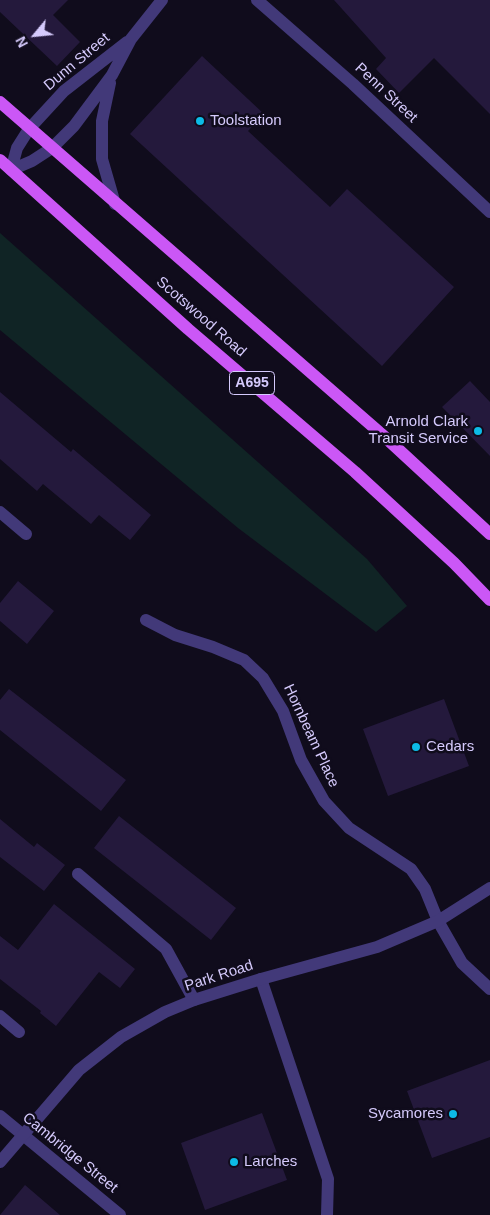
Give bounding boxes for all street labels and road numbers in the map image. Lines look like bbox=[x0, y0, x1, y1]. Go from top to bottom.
street label: Dunn Street bbox=[41, 29, 113, 95]
street label: Penn Street bbox=[351, 59, 421, 127]
street label: Scotswood Road bbox=[152, 273, 250, 361]
road number: A695 bbox=[230, 372, 274, 394]
street label: Hornbeam Place bbox=[279, 682, 343, 790]
street label: Park Road bbox=[183, 956, 255, 996]
street label: Cambridge Street bbox=[19, 1109, 121, 1197]

